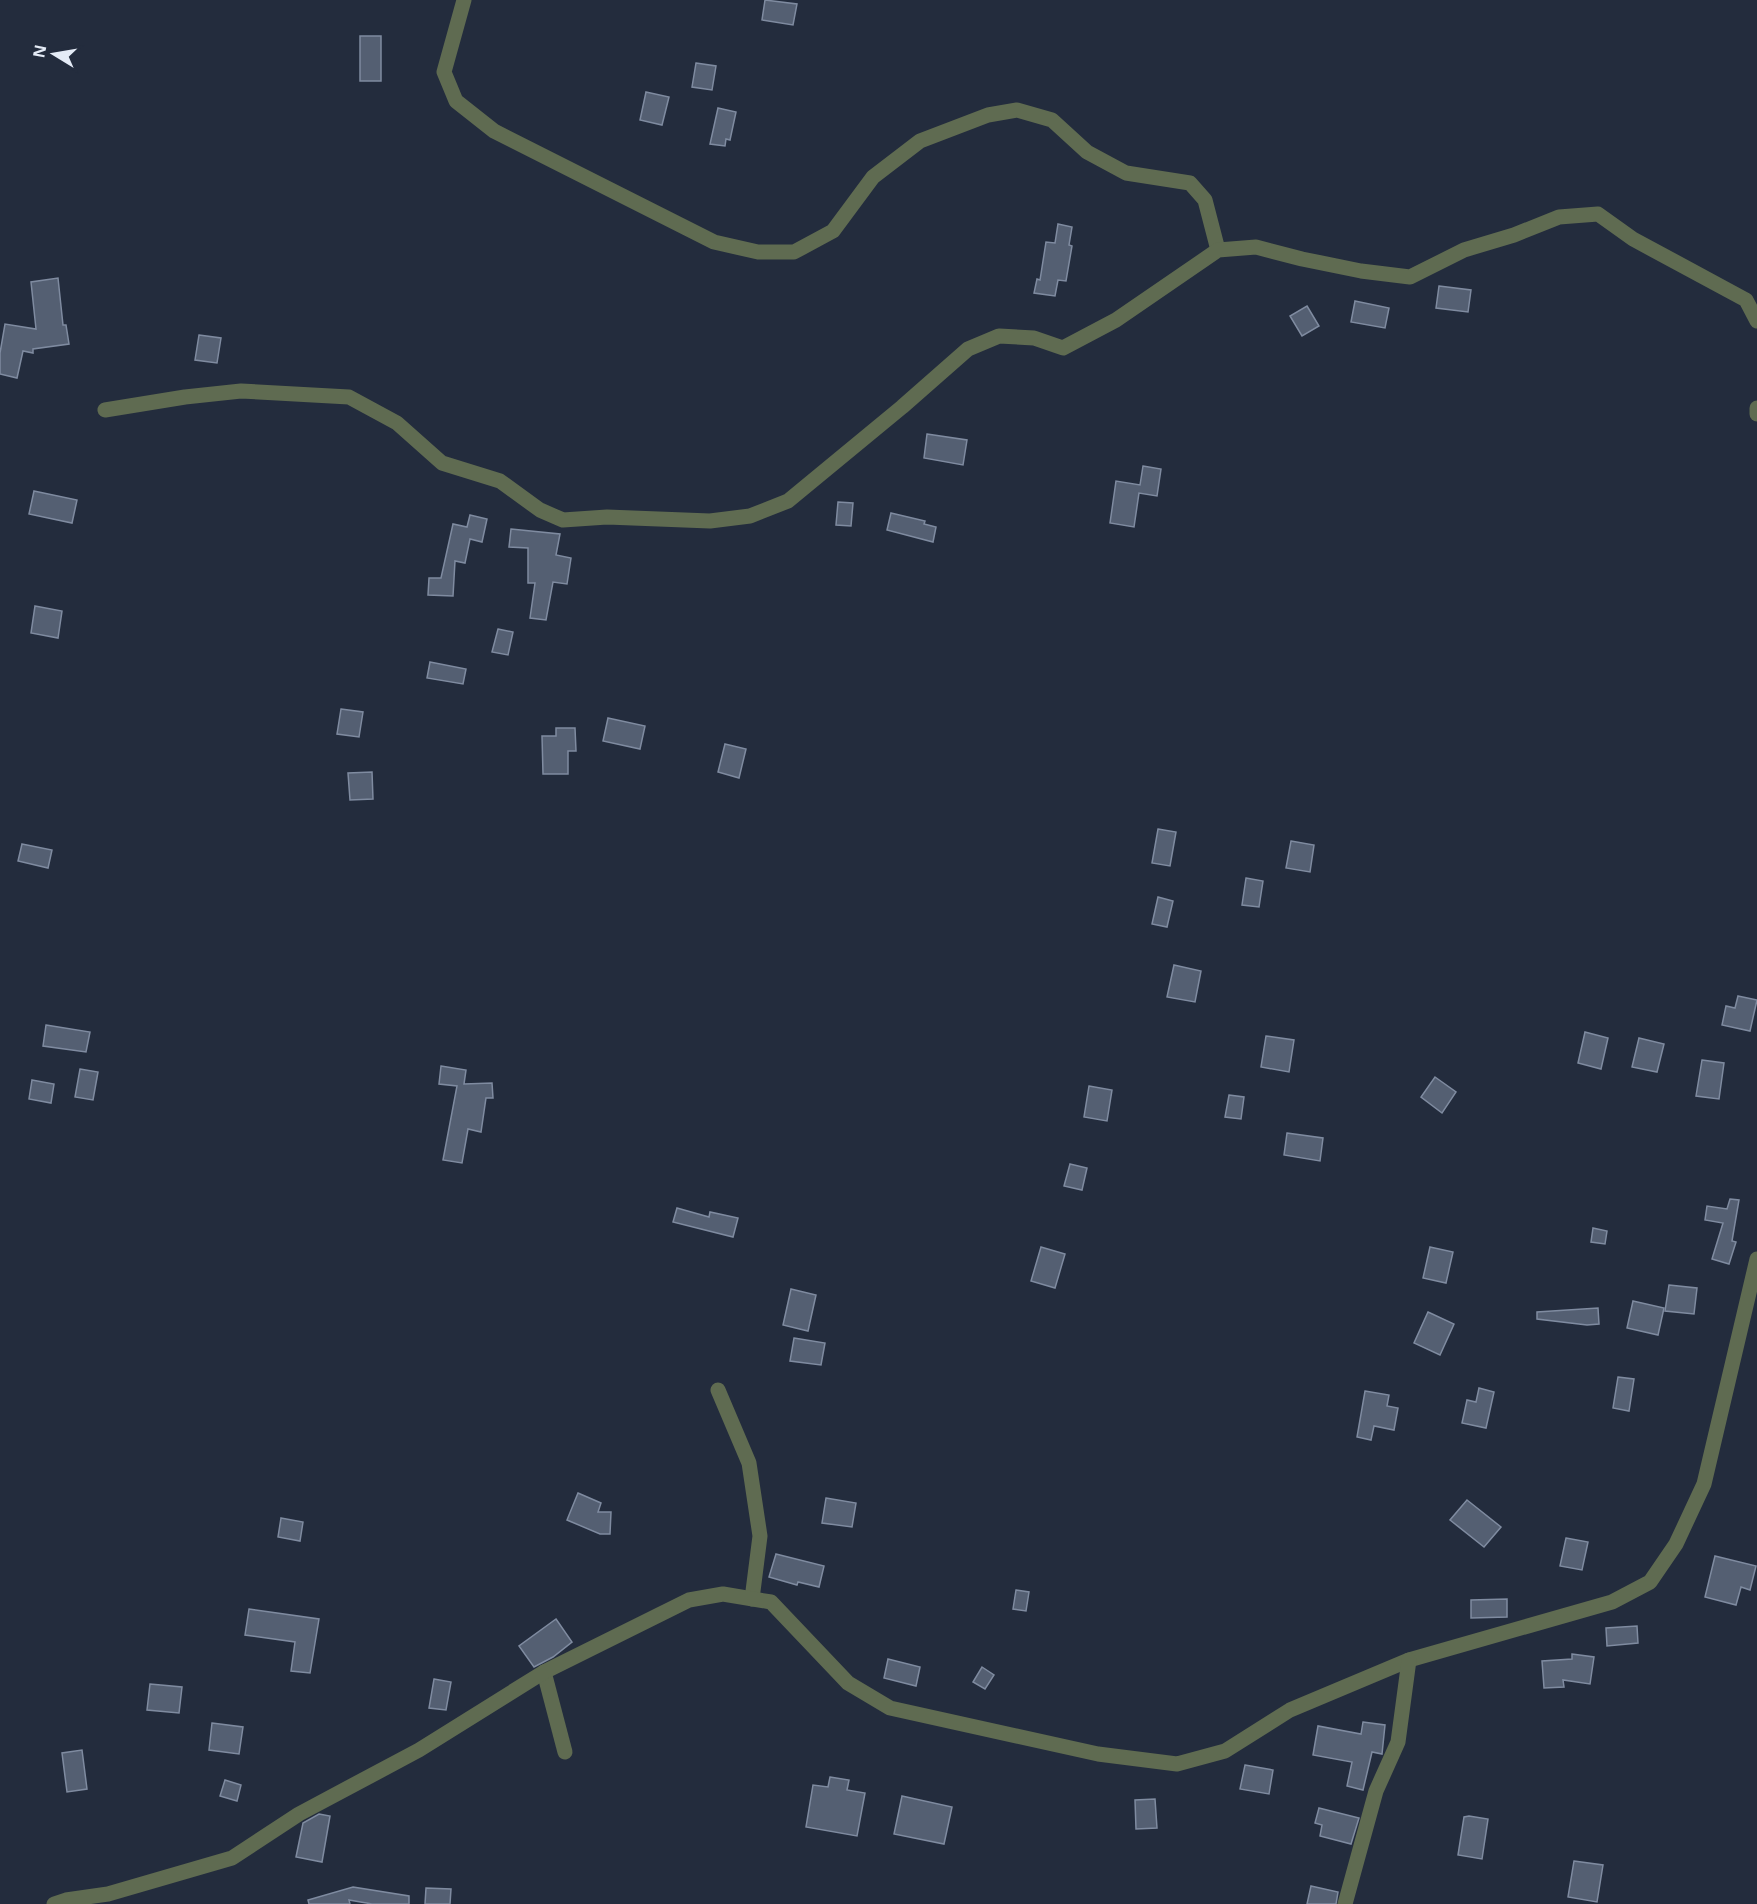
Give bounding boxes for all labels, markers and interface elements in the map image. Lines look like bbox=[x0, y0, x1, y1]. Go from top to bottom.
north arrow bbox=[24, 24, 84, 84]
text: N bbox=[27, 43, 51, 60]

